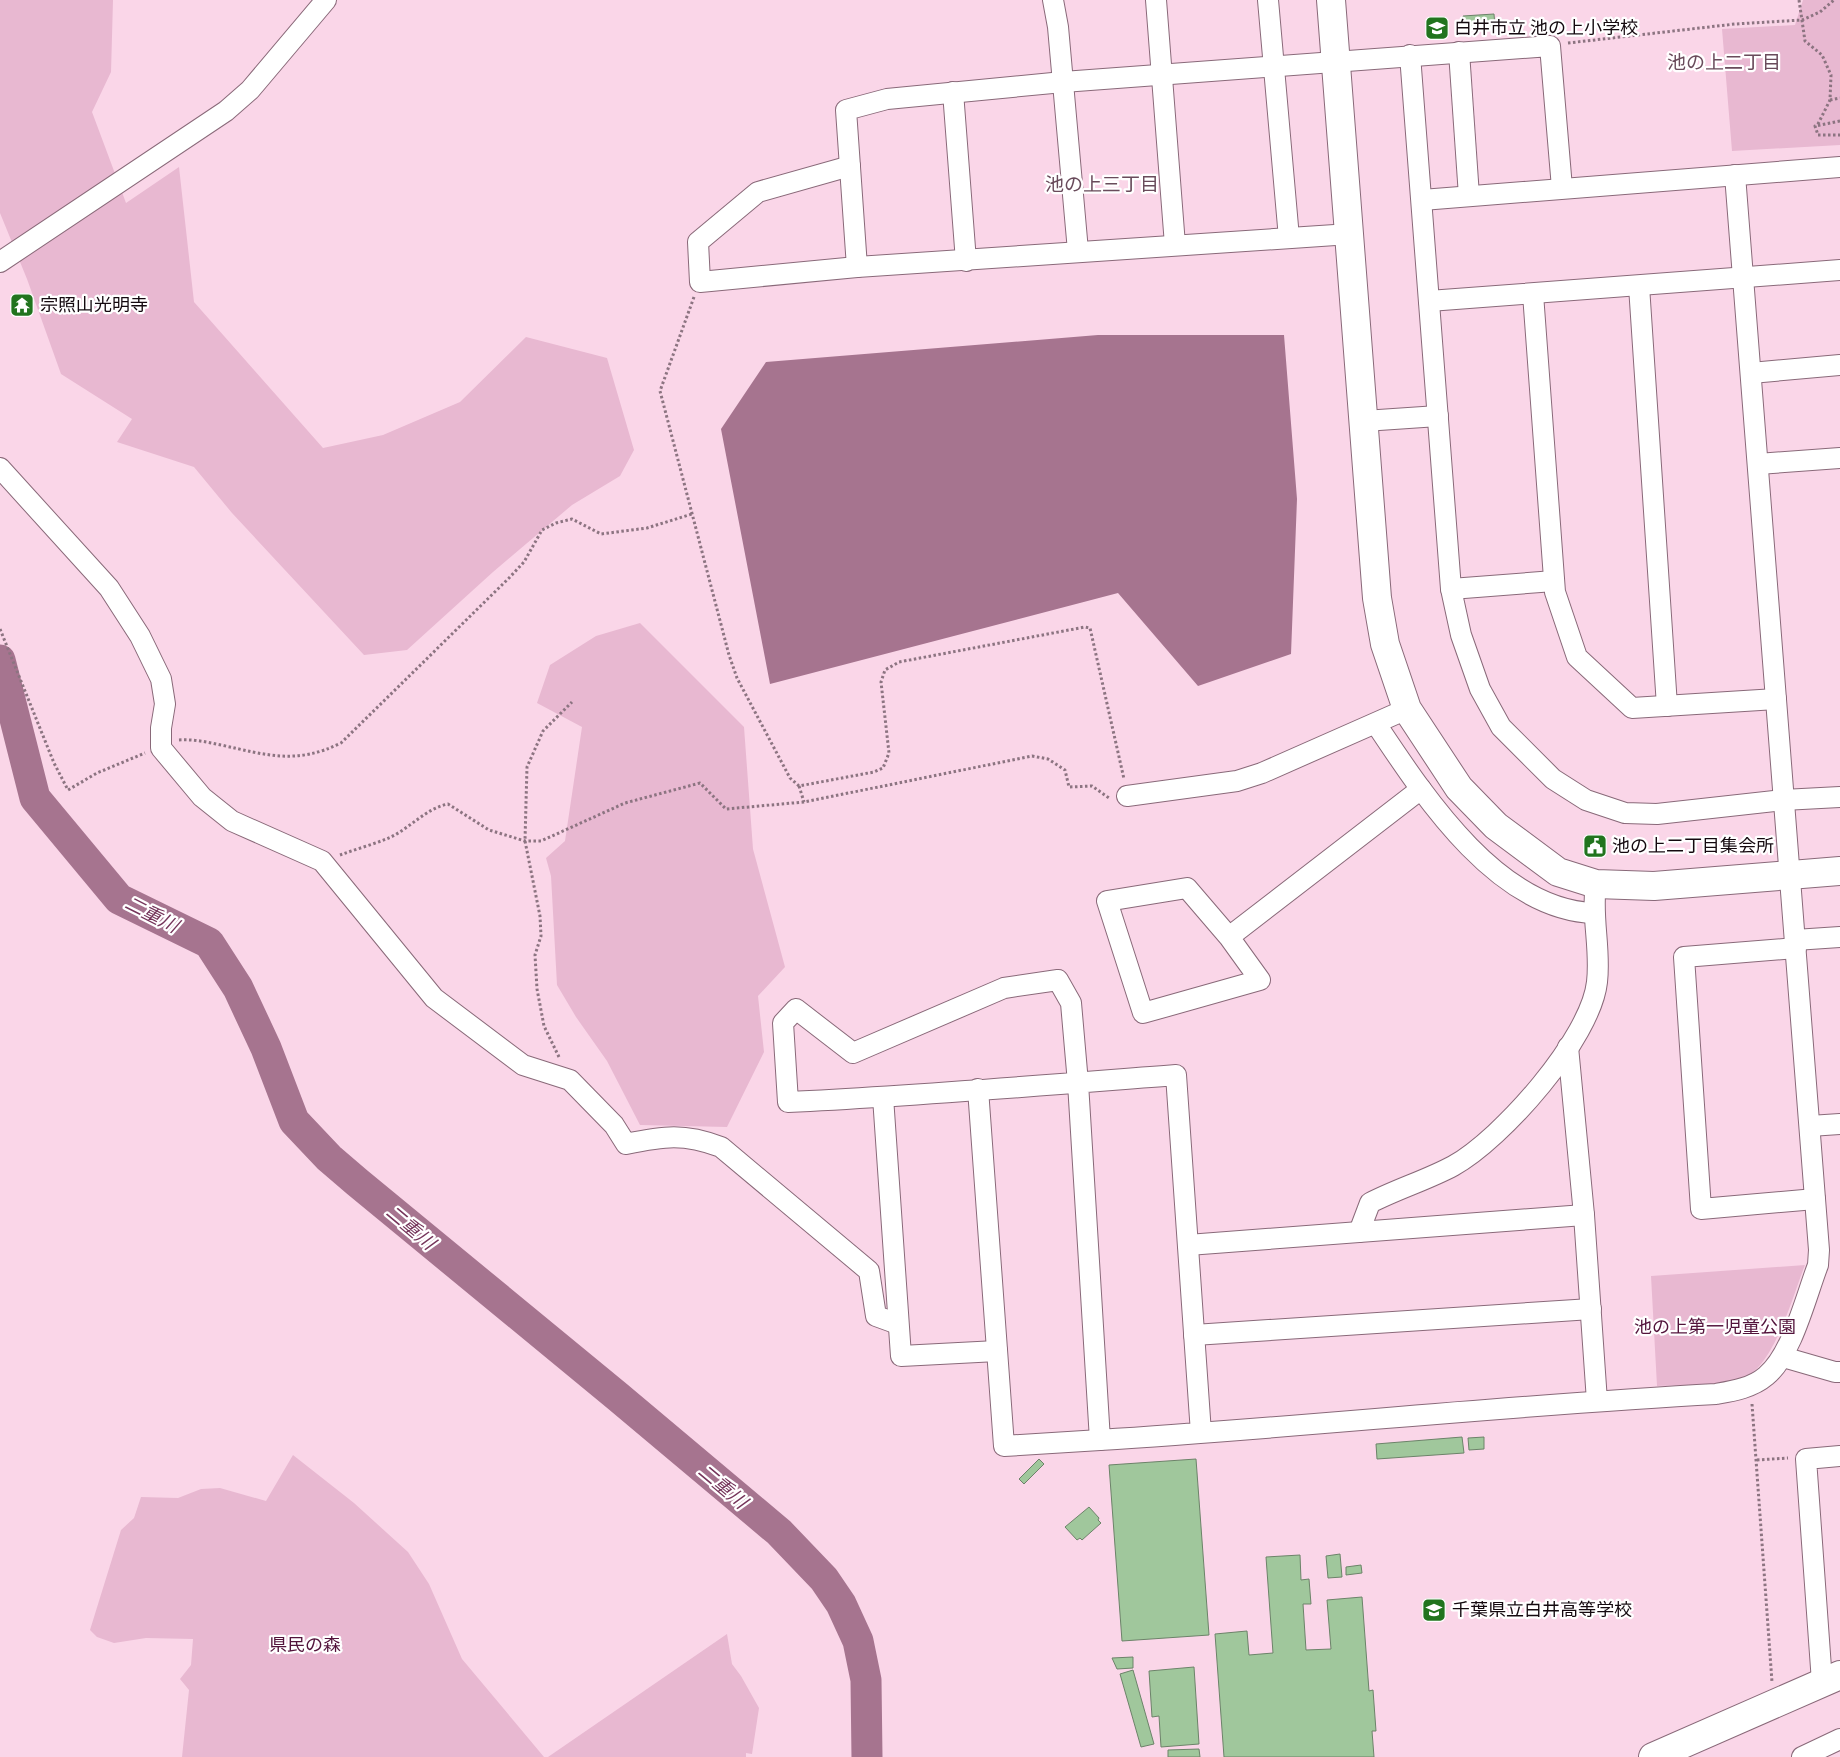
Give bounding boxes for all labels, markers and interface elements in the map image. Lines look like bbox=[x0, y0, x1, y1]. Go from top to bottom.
place label: 白井市立 池の上小学校 bbox=[1454, 14, 1638, 41]
school or university icon: 白井市立 池の上小学校 bbox=[1424, 15, 1450, 41]
district label: 池の上二丁目 bbox=[1667, 47, 1781, 76]
district label: 池の上三丁目 bbox=[1045, 169, 1159, 198]
place label: 宗照山光明寺 bbox=[40, 291, 148, 318]
temple icon: 宗照山光明寺 bbox=[9, 292, 35, 318]
place label: 池の上二丁目集会所 bbox=[1612, 832, 1774, 859]
public building icon: 池の上二丁目集会所 bbox=[1582, 833, 1608, 859]
water label: 二重川 bbox=[120, 888, 186, 940]
water label: 二重川 bbox=[380, 1197, 444, 1257]
park label: 池の上第一児童公園 bbox=[1634, 1313, 1796, 1340]
water label: 二重川 bbox=[692, 1456, 756, 1516]
place label: 千葉県立白井高等学校 bbox=[1452, 1596, 1632, 1623]
school or university icon: 千葉県立白井高等学校 bbox=[1421, 1597, 1447, 1623]
park label: 県民の森 bbox=[269, 1631, 341, 1658]

